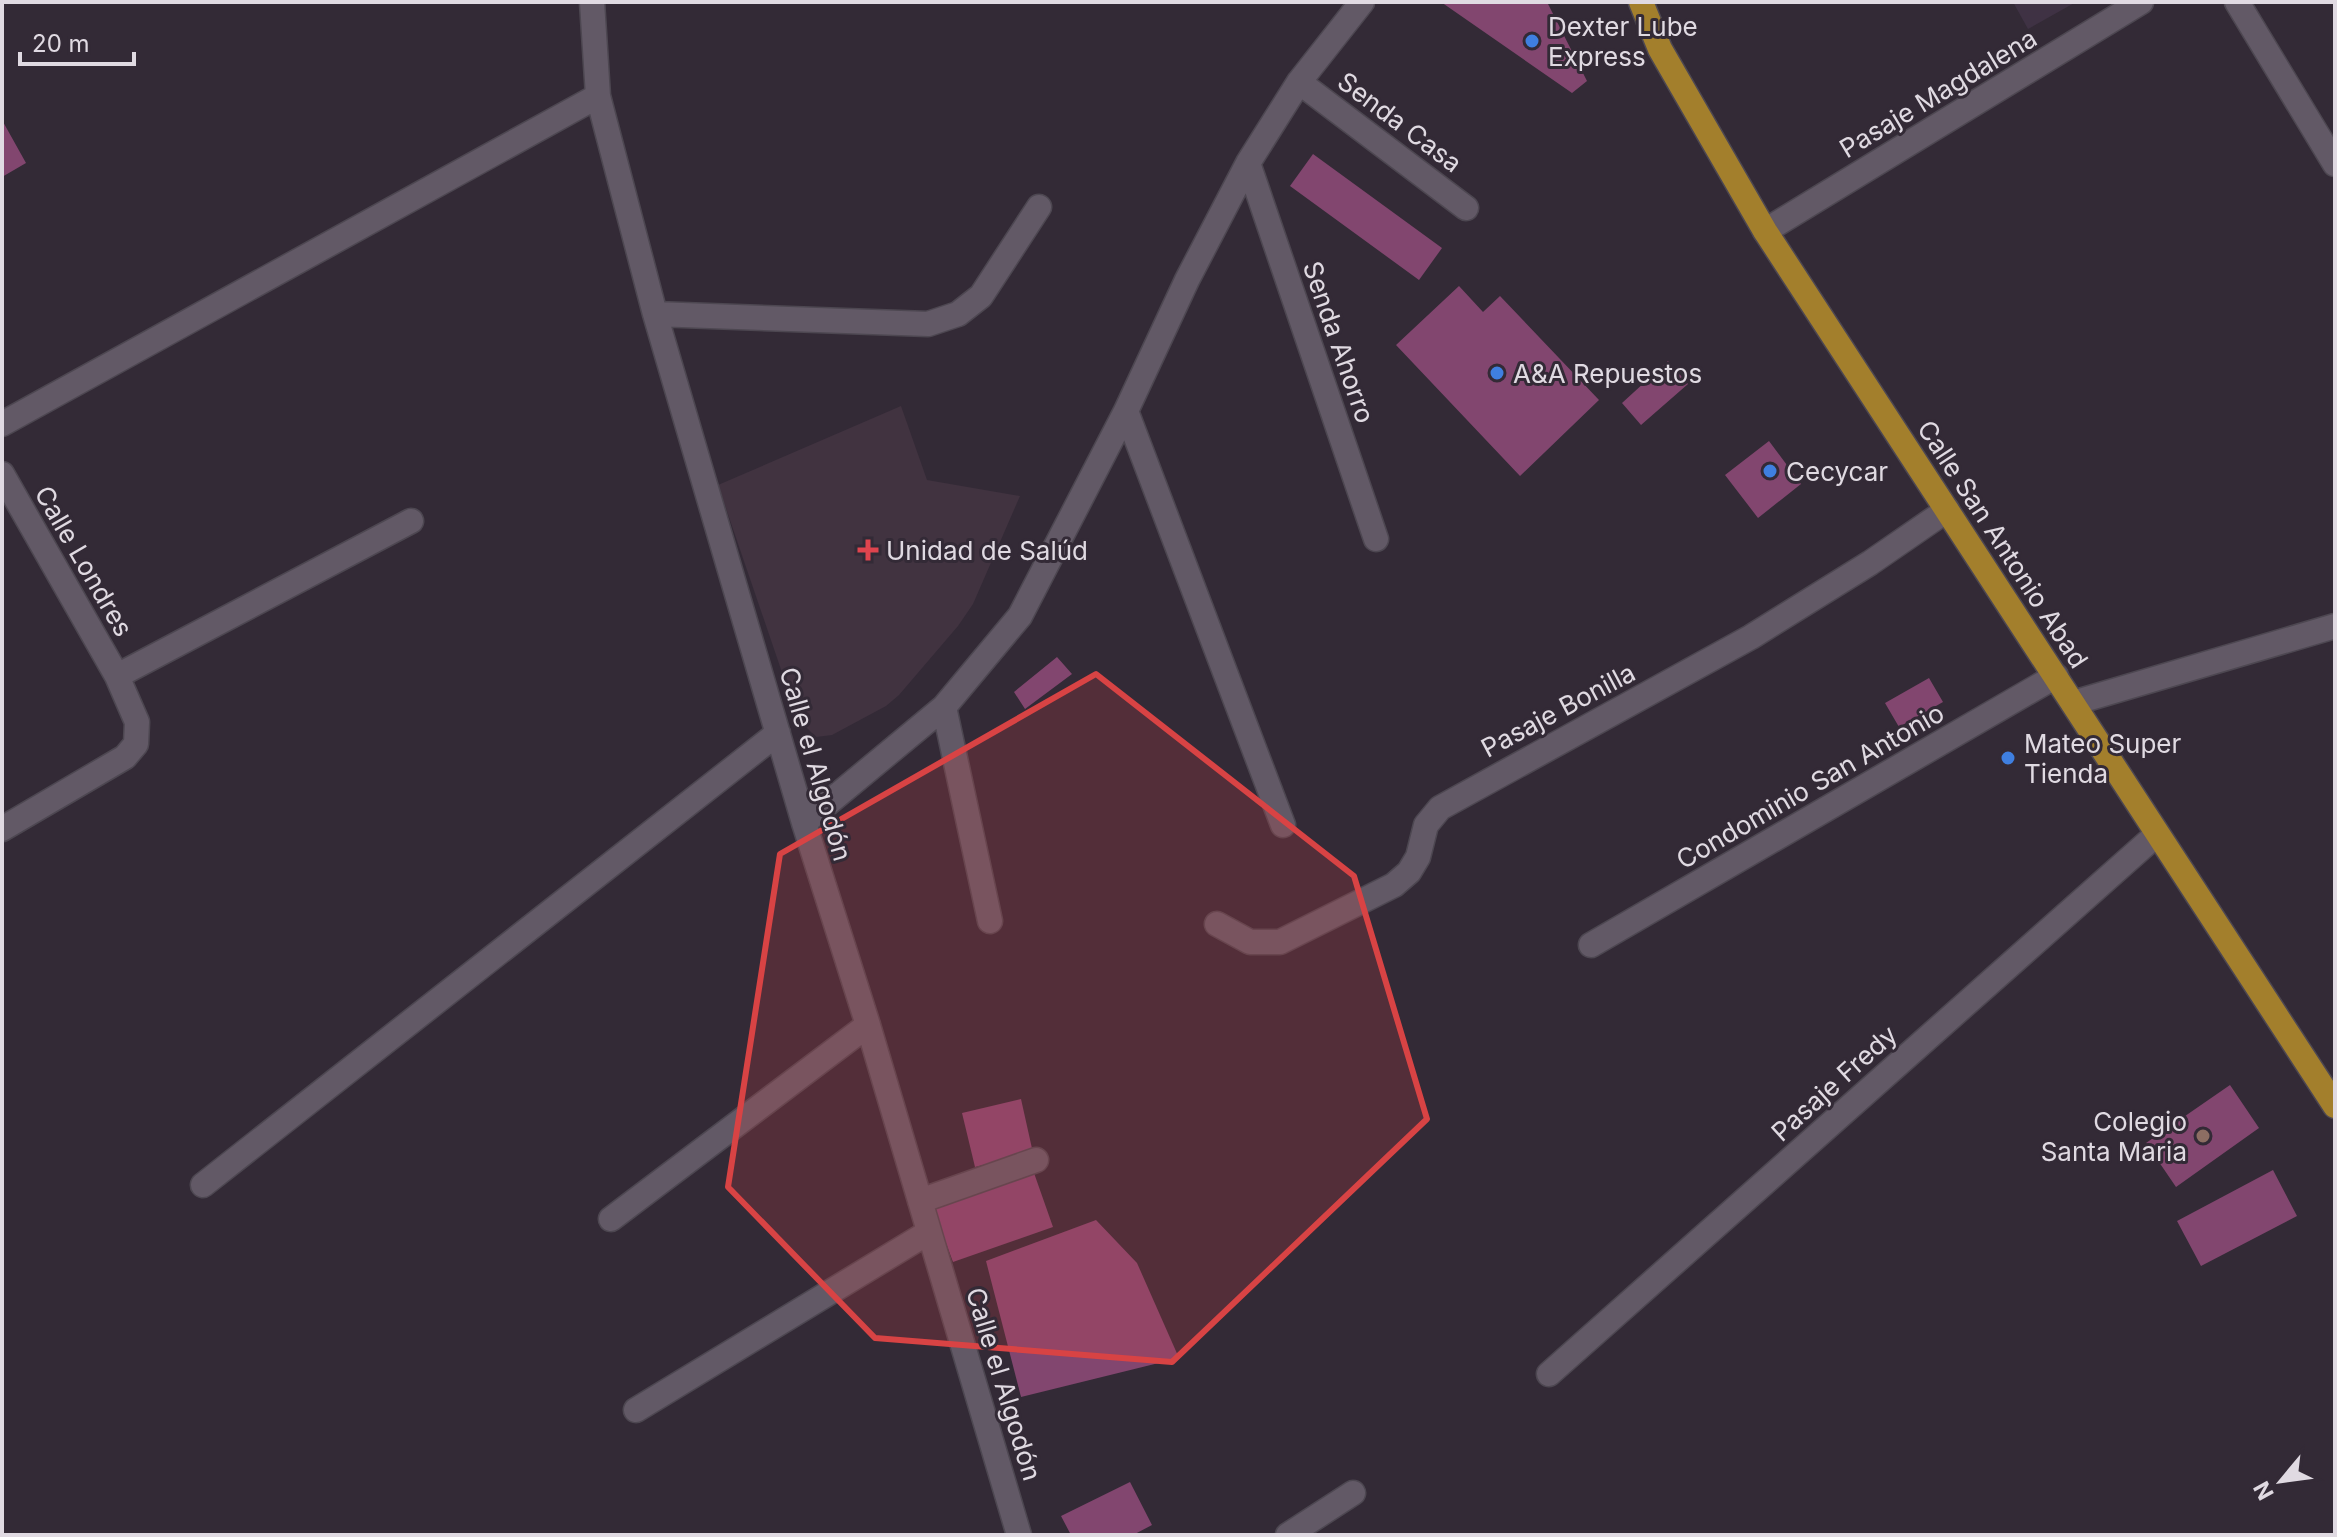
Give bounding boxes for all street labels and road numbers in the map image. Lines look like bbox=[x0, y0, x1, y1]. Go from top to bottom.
street label: Pasaje Magdalena bbox=[1834, 22, 2042, 164]
street label: Senda Casa bbox=[1332, 65, 1468, 179]
street label: Senda Ahorro bbox=[1297, 257, 1381, 427]
street label: Calle San Antonio Abad bbox=[1911, 414, 2095, 674]
street label: Calle Londres bbox=[28, 480, 140, 642]
street label: Pasaje Bonilla bbox=[1476, 656, 1640, 764]
street label: Calle el Algodón bbox=[774, 664, 858, 864]
street label: Condominio San Antonio bbox=[1671, 697, 1949, 875]
street label: Pasaje Fredy bbox=[1765, 1019, 1903, 1147]
street label: Calle el Algodón bbox=[960, 1284, 1048, 1484]

